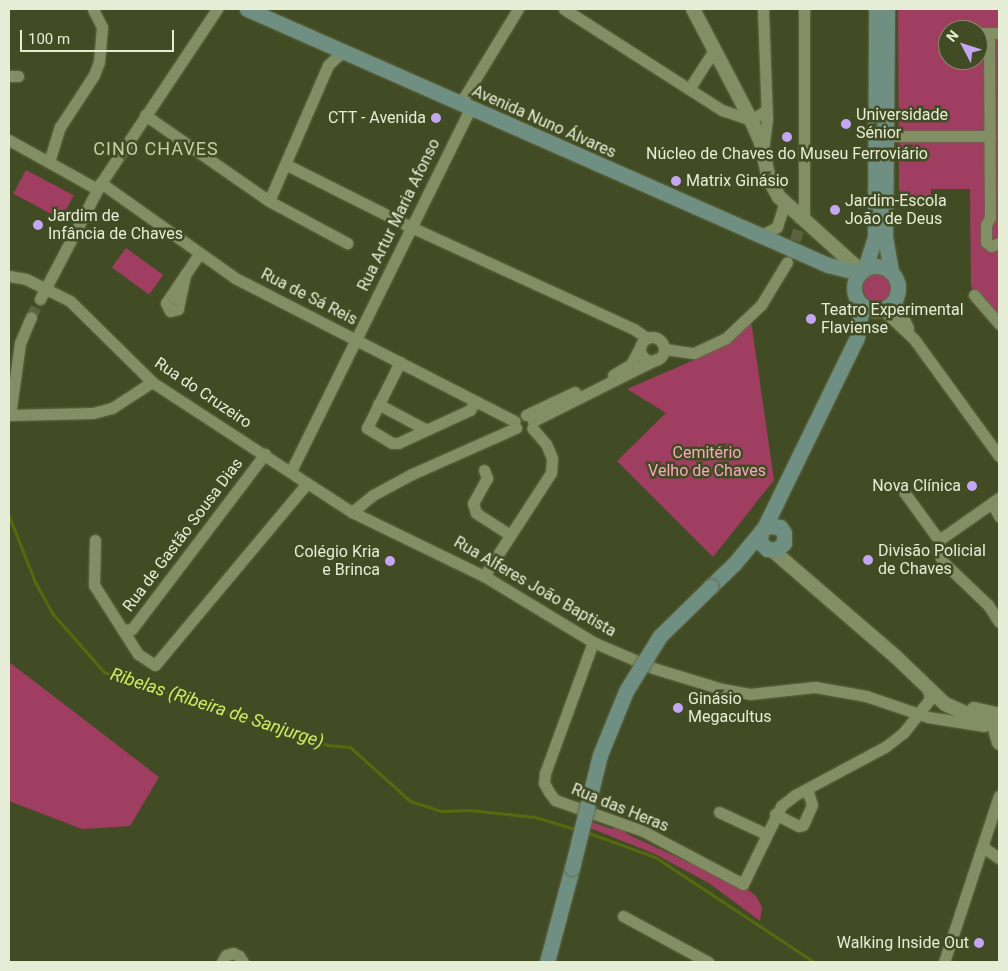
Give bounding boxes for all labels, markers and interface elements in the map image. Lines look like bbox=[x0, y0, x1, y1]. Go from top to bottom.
scale bar bbox=[22, 20, 176, 52]
north arrow bbox=[938, 20, 988, 70]
text: N bbox=[943, 27, 962, 45]
text: 100 m bbox=[28, 30, 70, 48]
street label: Avenida Nuno Álvares bbox=[469, 82, 619, 162]
place label: Universidade Sénior bbox=[856, 105, 948, 143]
place label: CTT - Avenida bbox=[328, 108, 426, 128]
marker: CTT - Avenida bbox=[430, 112, 442, 124]
marker: Universidade Sénior bbox=[840, 118, 852, 130]
marker: Núcleo de Chaves do Museu Ferroviário bbox=[781, 131, 793, 143]
street label: Rua Artur Maria Afonso bbox=[354, 136, 444, 294]
district label: CINO CHAVES bbox=[92, 138, 220, 160]
place label: Núcleo de Chaves do Museu Ferroviário bbox=[646, 144, 928, 164]
place label: Matrix Ginásio bbox=[686, 171, 789, 191]
marker: Matrix Ginásio bbox=[670, 175, 682, 187]
place label: Jardim-Escola João de Deus bbox=[845, 191, 947, 229]
marker: Jardim-Escola João de Deus bbox=[829, 204, 841, 216]
place label: Jardim de Infância de Chaves bbox=[48, 206, 183, 244]
marker: Jardim de Infância de Chaves bbox=[32, 219, 44, 231]
street label: Rua de Sá Reis bbox=[258, 265, 360, 329]
place label: Teatro Experimental Flaviense bbox=[821, 300, 964, 338]
marker: Teatro Experimental Flaviense bbox=[805, 313, 817, 325]
street label: Rua do Cruzeiro bbox=[151, 354, 255, 432]
park label: Cemitério Velho de Chaves bbox=[648, 443, 766, 481]
street label: Rua de Gastão Sousa Dias bbox=[119, 454, 247, 616]
place label: Nova Clínica bbox=[872, 476, 961, 496]
marker: Nova Clínica bbox=[965, 479, 979, 493]
street label: Rua Alferes João Baptista bbox=[450, 533, 620, 641]
place label: Divisão Policial de Chaves bbox=[878, 541, 986, 579]
place label: Colégio Kria e Brinca bbox=[294, 542, 380, 580]
marker: Divisão Policial de Chaves bbox=[862, 554, 874, 566]
marker: Colégio Kria e Brinca bbox=[384, 555, 396, 567]
water label: Ribelas (Ribeira de Sanjurge) bbox=[108, 663, 326, 753]
place label: Ginásio Megacultus bbox=[688, 689, 772, 727]
marker: Ginásio Megacultus bbox=[672, 702, 684, 714]
street label: Rua das Heras bbox=[569, 780, 671, 836]
place label: Walking Inside Out bbox=[837, 933, 969, 953]
marker: Walking Inside Out bbox=[973, 937, 985, 949]

